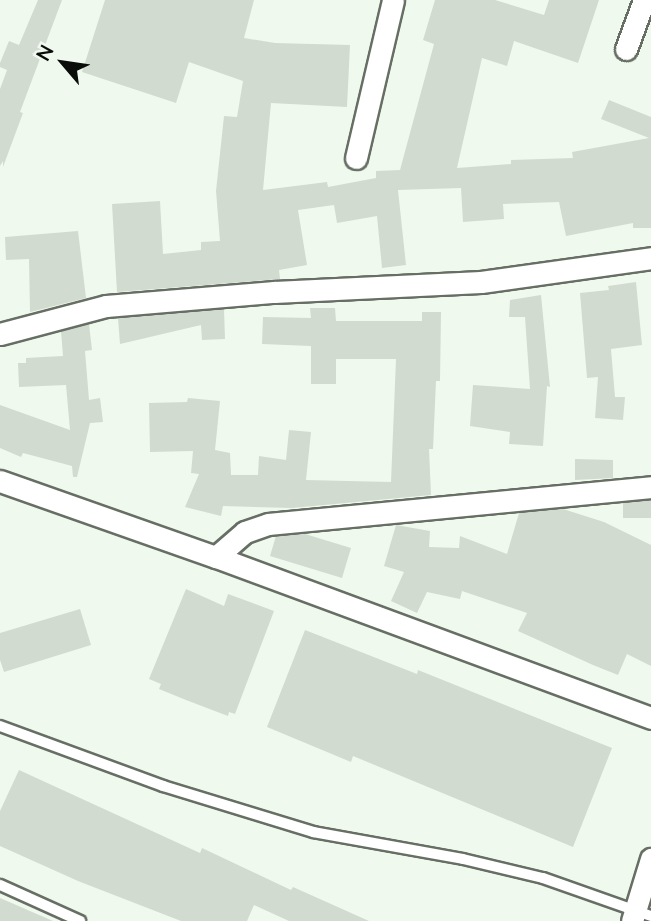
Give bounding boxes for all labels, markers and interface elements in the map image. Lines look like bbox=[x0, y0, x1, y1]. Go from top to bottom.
north arrow bbox=[28, 28, 98, 98]
text: N bbox=[31, 41, 58, 65]

